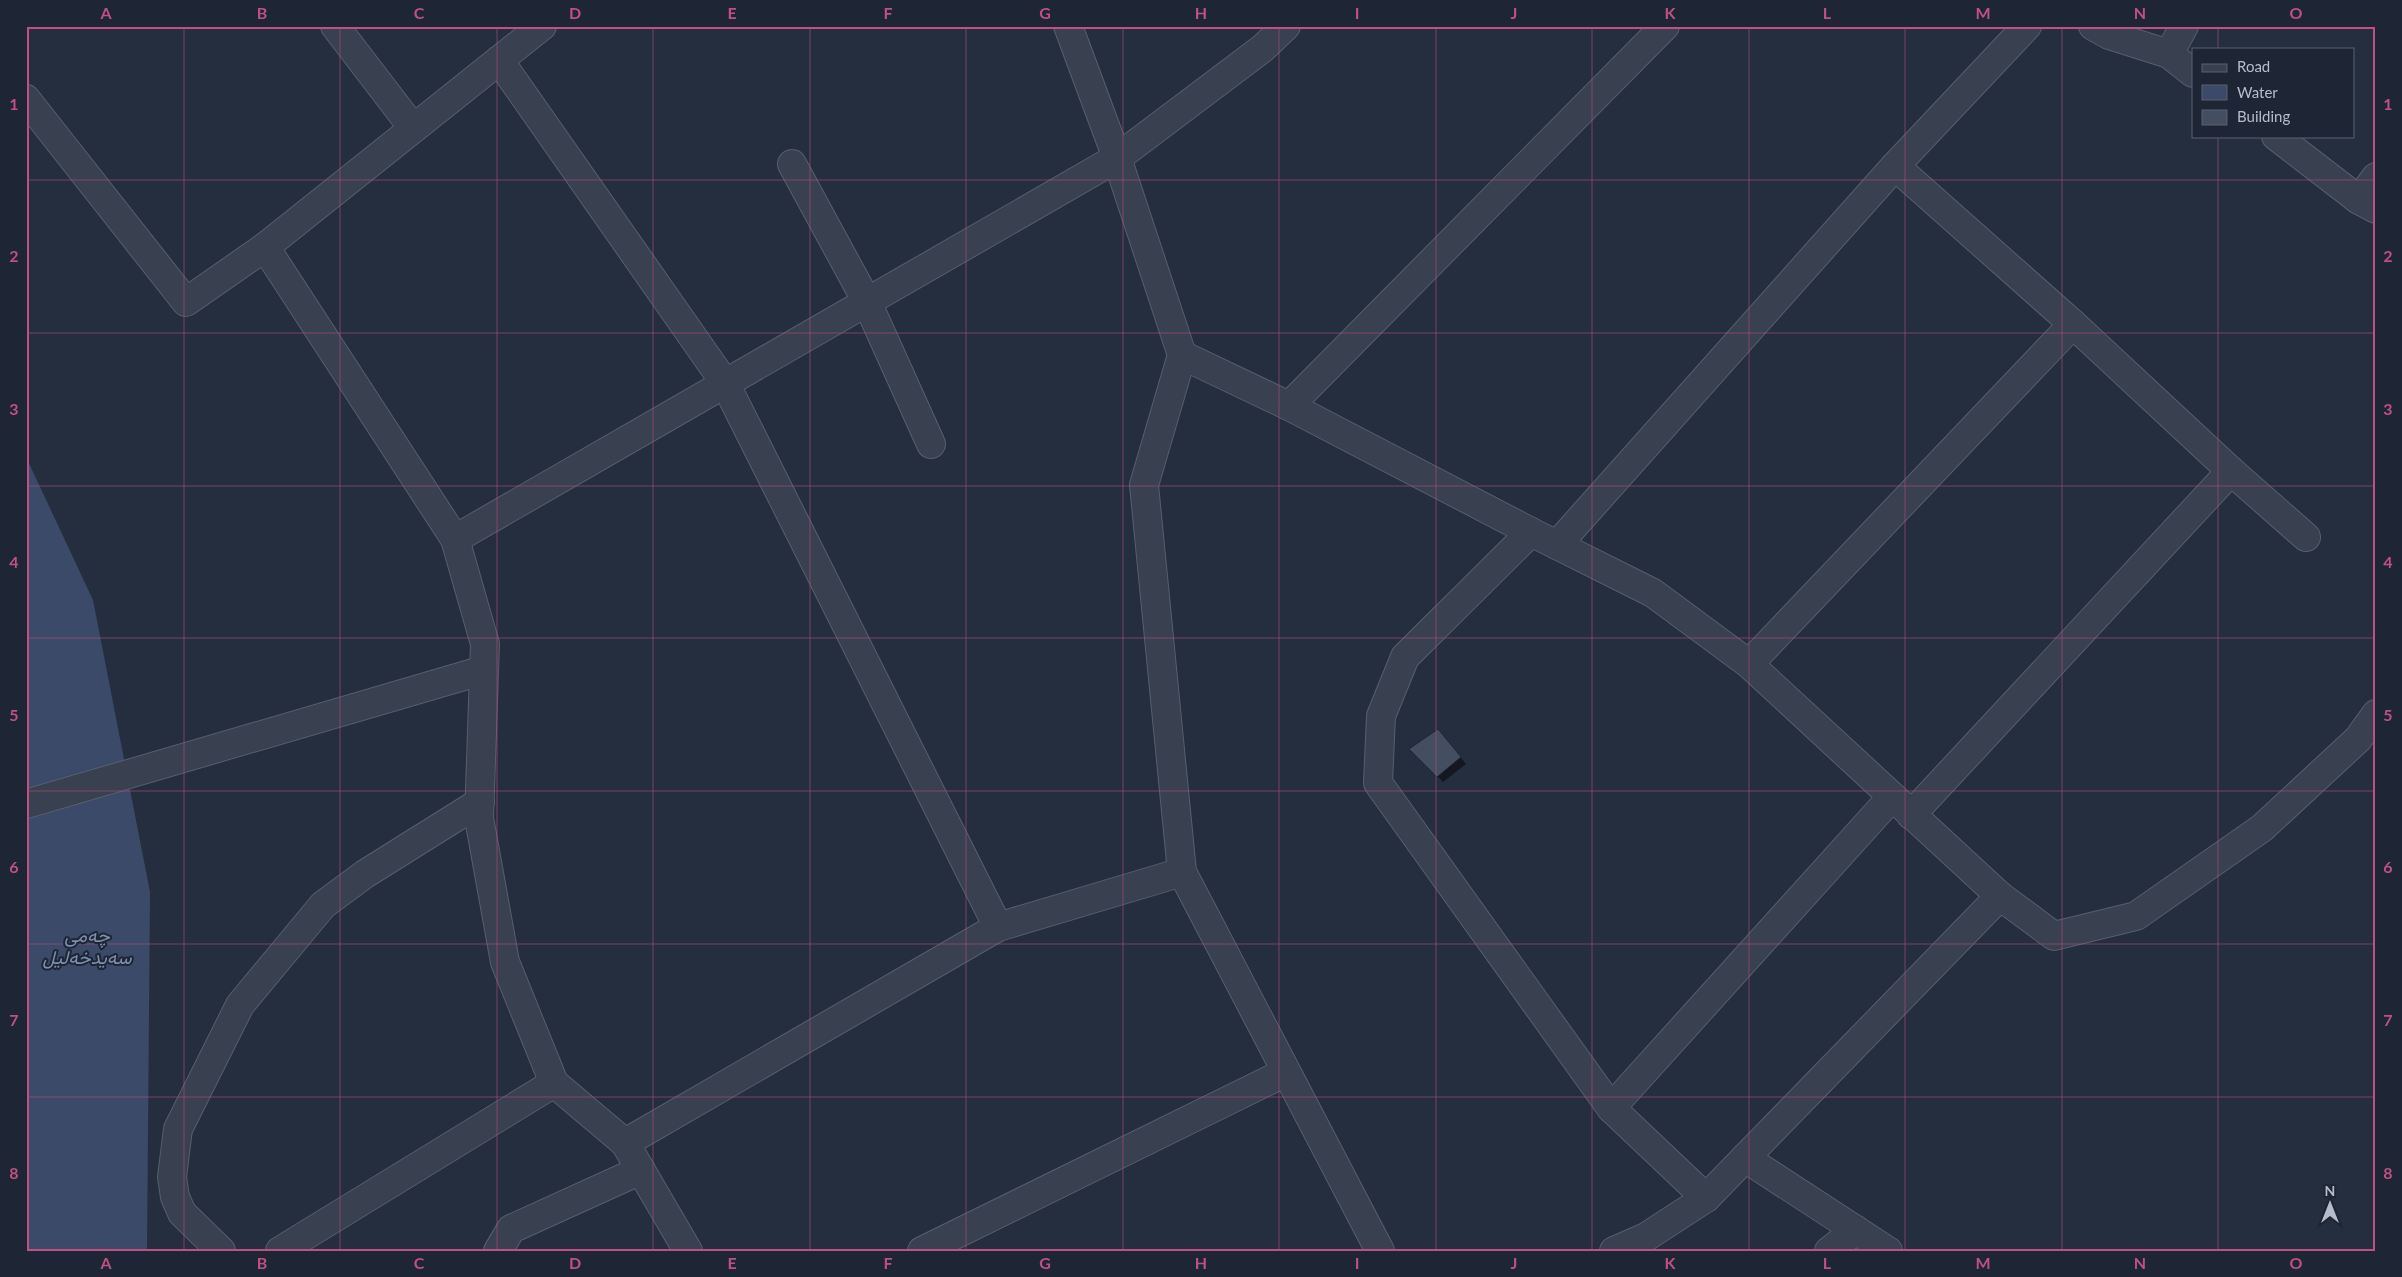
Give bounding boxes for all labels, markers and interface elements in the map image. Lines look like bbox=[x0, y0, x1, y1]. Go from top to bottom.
text: A bbox=[99, 3, 112, 22]
text: B bbox=[257, 3, 267, 22]
text: C bbox=[414, 3, 425, 22]
text: D bbox=[569, 3, 581, 22]
text: E bbox=[727, 3, 737, 22]
text: F bbox=[883, 3, 893, 22]
text: G bbox=[1039, 3, 1051, 22]
text: H bbox=[1195, 3, 1207, 22]
text: I bbox=[1355, 3, 1359, 22]
text: J bbox=[1511, 3, 1517, 22]
text: K bbox=[1665, 3, 1677, 22]
text: L bbox=[1823, 3, 1832, 22]
text: M bbox=[1975, 3, 1991, 22]
text: N bbox=[2134, 3, 2146, 22]
text: O bbox=[2290, 3, 2303, 22]
legend bbox=[2192, 48, 2354, 138]
text: Road bbox=[2237, 57, 2270, 75]
text: Water bbox=[2237, 83, 2278, 101]
text: 1 bbox=[9, 94, 19, 113]
text: 1 bbox=[2383, 94, 2393, 113]
text: Building bbox=[2237, 107, 2290, 125]
text: 2 bbox=[9, 246, 19, 265]
text: 2 bbox=[2383, 246, 2393, 265]
text: 3 bbox=[9, 399, 19, 418]
text: 3 bbox=[2383, 399, 2393, 418]
text: 4 bbox=[9, 552, 19, 571]
text: 4 bbox=[2383, 552, 2393, 571]
text: 5 bbox=[9, 705, 19, 724]
text: 5 bbox=[2383, 705, 2393, 724]
text: 6 bbox=[9, 857, 19, 876]
text: 6 bbox=[2383, 857, 2393, 876]
water label: چەمی سەیدخەلیل bbox=[42, 923, 133, 969]
text: 7 bbox=[9, 1010, 19, 1029]
text: 7 bbox=[2383, 1010, 2393, 1029]
text: 8 bbox=[9, 1163, 19, 1182]
text: 8 bbox=[2383, 1163, 2393, 1182]
north arrow bbox=[2304, 1180, 2354, 1230]
text: N bbox=[2325, 1182, 2335, 1199]
text: A bbox=[99, 1253, 112, 1272]
text: B bbox=[257, 1253, 267, 1272]
text: C bbox=[414, 1253, 425, 1272]
text: D bbox=[569, 1253, 581, 1272]
text: E bbox=[727, 1253, 737, 1272]
text: F bbox=[883, 1253, 893, 1272]
text: G bbox=[1039, 1253, 1051, 1272]
text: H bbox=[1195, 1253, 1207, 1272]
text: I bbox=[1355, 1253, 1359, 1272]
text: J bbox=[1511, 1253, 1517, 1272]
text: K bbox=[1665, 1253, 1677, 1272]
text: L bbox=[1823, 1253, 1832, 1272]
text: M bbox=[1975, 1253, 1991, 1272]
text: N bbox=[2134, 1253, 2146, 1272]
text: O bbox=[2290, 1253, 2303, 1272]

